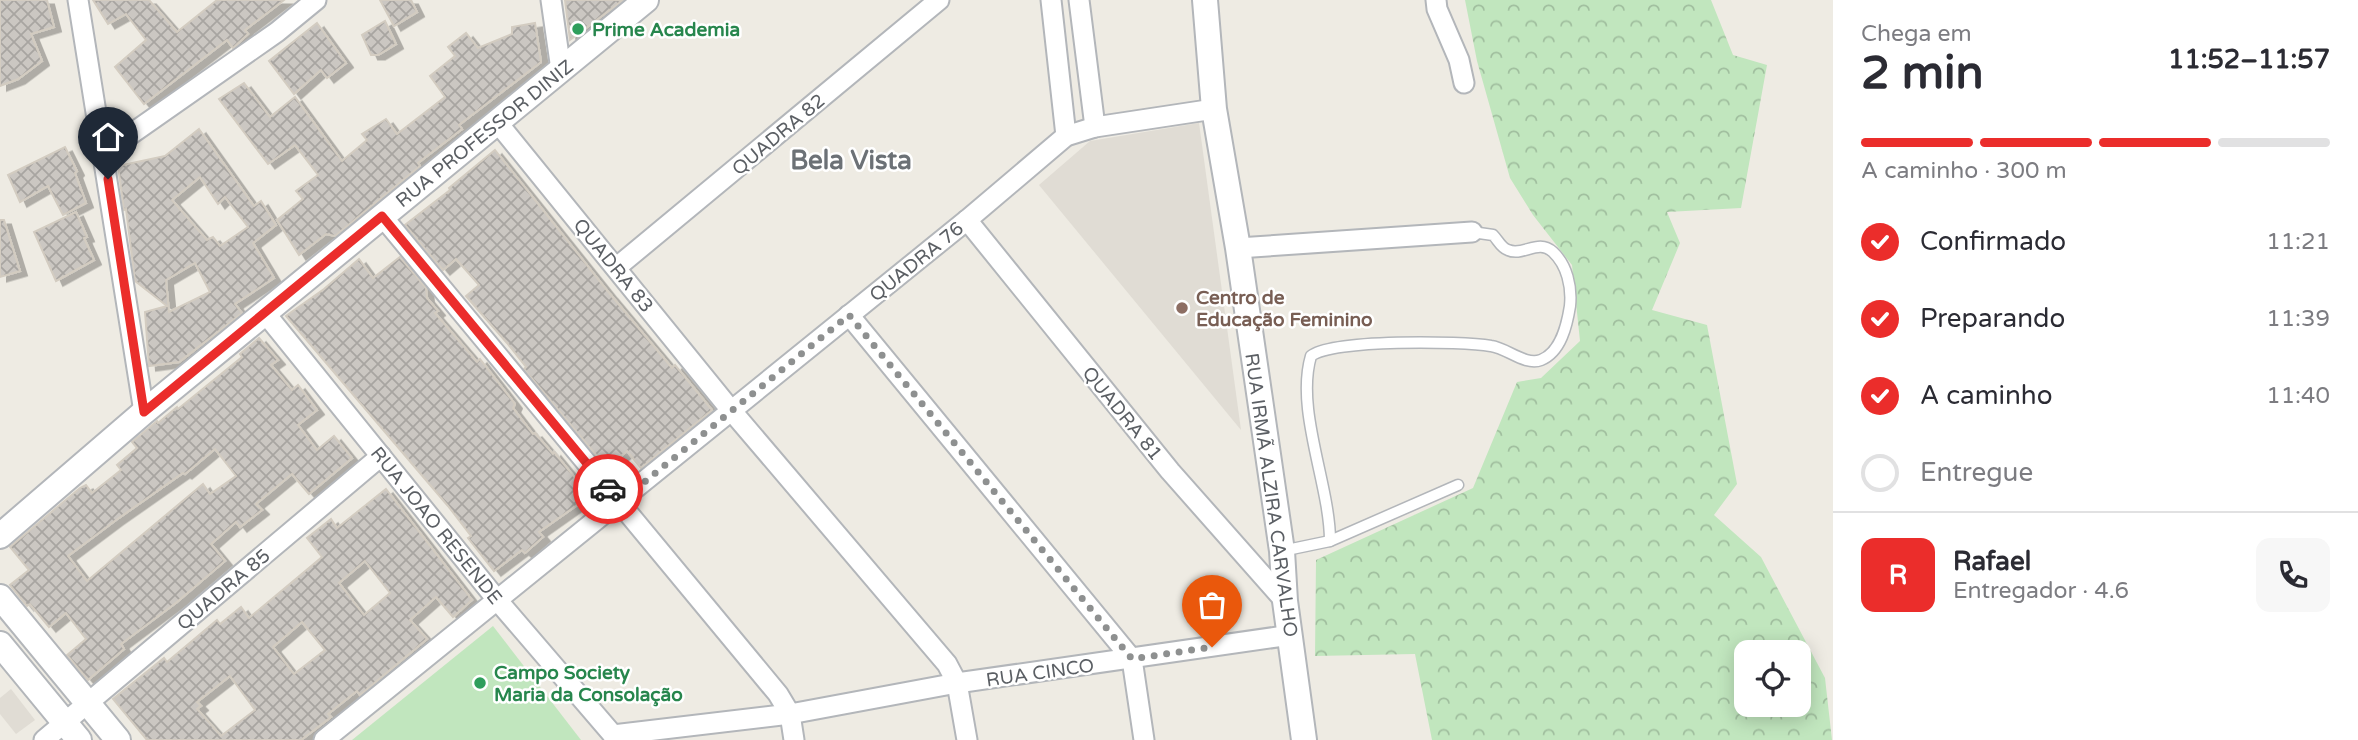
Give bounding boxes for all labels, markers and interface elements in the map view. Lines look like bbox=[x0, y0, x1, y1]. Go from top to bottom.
place label: Prime Academia bbox=[592, 19, 740, 41]
text: Chega em bbox=[1861, 20, 1972, 48]
marker: Prime Academia bbox=[570, 21, 586, 37]
text: 11:52–11:57 bbox=[2168, 44, 2330, 75]
text: 2 min bbox=[1861, 46, 1984, 101]
street label: RUA PROFESSOR DINIZ bbox=[391, 55, 578, 212]
street label: QUADRA 82 bbox=[728, 90, 830, 180]
pin bbox=[78, 107, 138, 179]
icon: home bbox=[89, 118, 127, 156]
district label: Bela Vista bbox=[790, 145, 912, 176]
text: A caminho · 300 m bbox=[1861, 157, 2067, 185]
street label: QUADRA 83 bbox=[569, 214, 658, 317]
street label: QUADRA 76 bbox=[865, 217, 968, 306]
icon: check bbox=[1861, 223, 1899, 261]
text: Confirmado bbox=[1920, 226, 2066, 257]
text: 11:21 bbox=[2266, 228, 2330, 256]
place label: Centro de Educação Feminino bbox=[1196, 287, 1373, 332]
marker: Centro de Educação Feminino bbox=[1174, 300, 1190, 316]
icon: check bbox=[1861, 300, 1899, 338]
text: Preparando bbox=[1920, 303, 2065, 334]
text: 11:39 bbox=[2266, 305, 2330, 333]
street label: RUA IRMÃ ALZIRA CARVALHO bbox=[1240, 352, 1303, 639]
street label: QUADRA 81 bbox=[1078, 362, 1167, 465]
icon: check bbox=[1861, 377, 1899, 415]
text: A caminho bbox=[1920, 380, 2052, 411]
text: 11:40 bbox=[2266, 382, 2330, 410]
street label: RUA JOAO RESENDE bbox=[366, 443, 506, 609]
courier bbox=[573, 454, 643, 524]
text: Entregue bbox=[1920, 457, 2033, 488]
icon: car bbox=[589, 470, 627, 508]
button: phone bbox=[2256, 538, 2330, 612]
street label: QUADRA 85 bbox=[173, 545, 275, 635]
text: Rafael bbox=[1953, 546, 2031, 577]
text: R bbox=[1889, 560, 1907, 591]
pin bbox=[1182, 575, 1242, 647]
text: Entregador · 4.6 bbox=[1953, 577, 2129, 605]
icon: bag bbox=[1193, 586, 1231, 624]
map controls bbox=[1734, 640, 1811, 717]
button: locate bbox=[1734, 640, 1811, 717]
street label: RUA CINCO bbox=[985, 655, 1096, 691]
place label: Campo Society Maria da Consolação bbox=[494, 662, 683, 707]
marker: Campo Society Maria da Consolação bbox=[472, 675, 488, 691]

